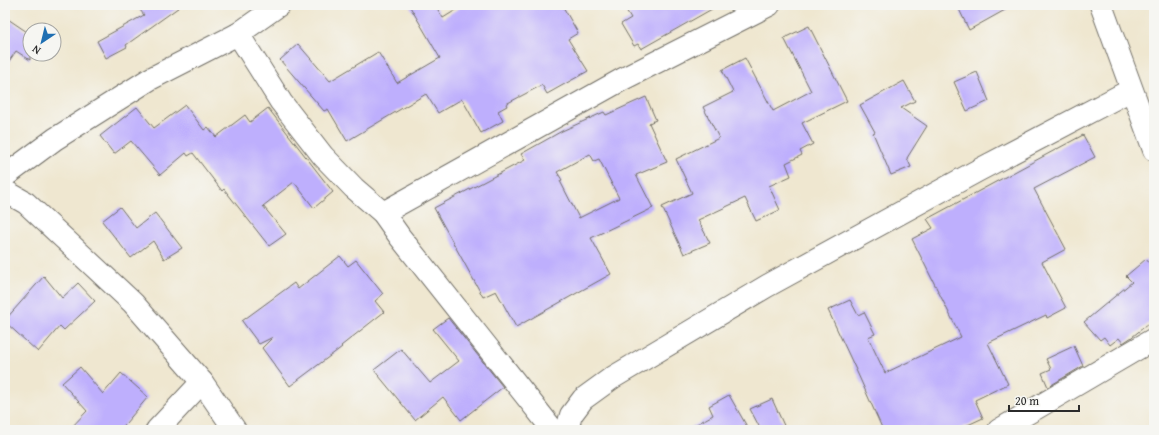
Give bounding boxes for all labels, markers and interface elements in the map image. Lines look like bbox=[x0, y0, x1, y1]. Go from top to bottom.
north arrow bbox=[22, 22, 62, 62]
text: N bbox=[28, 41, 44, 59]
scale bar bbox=[1009, 387, 1079, 413]
text: 20 m bbox=[1015, 392, 1039, 409]

